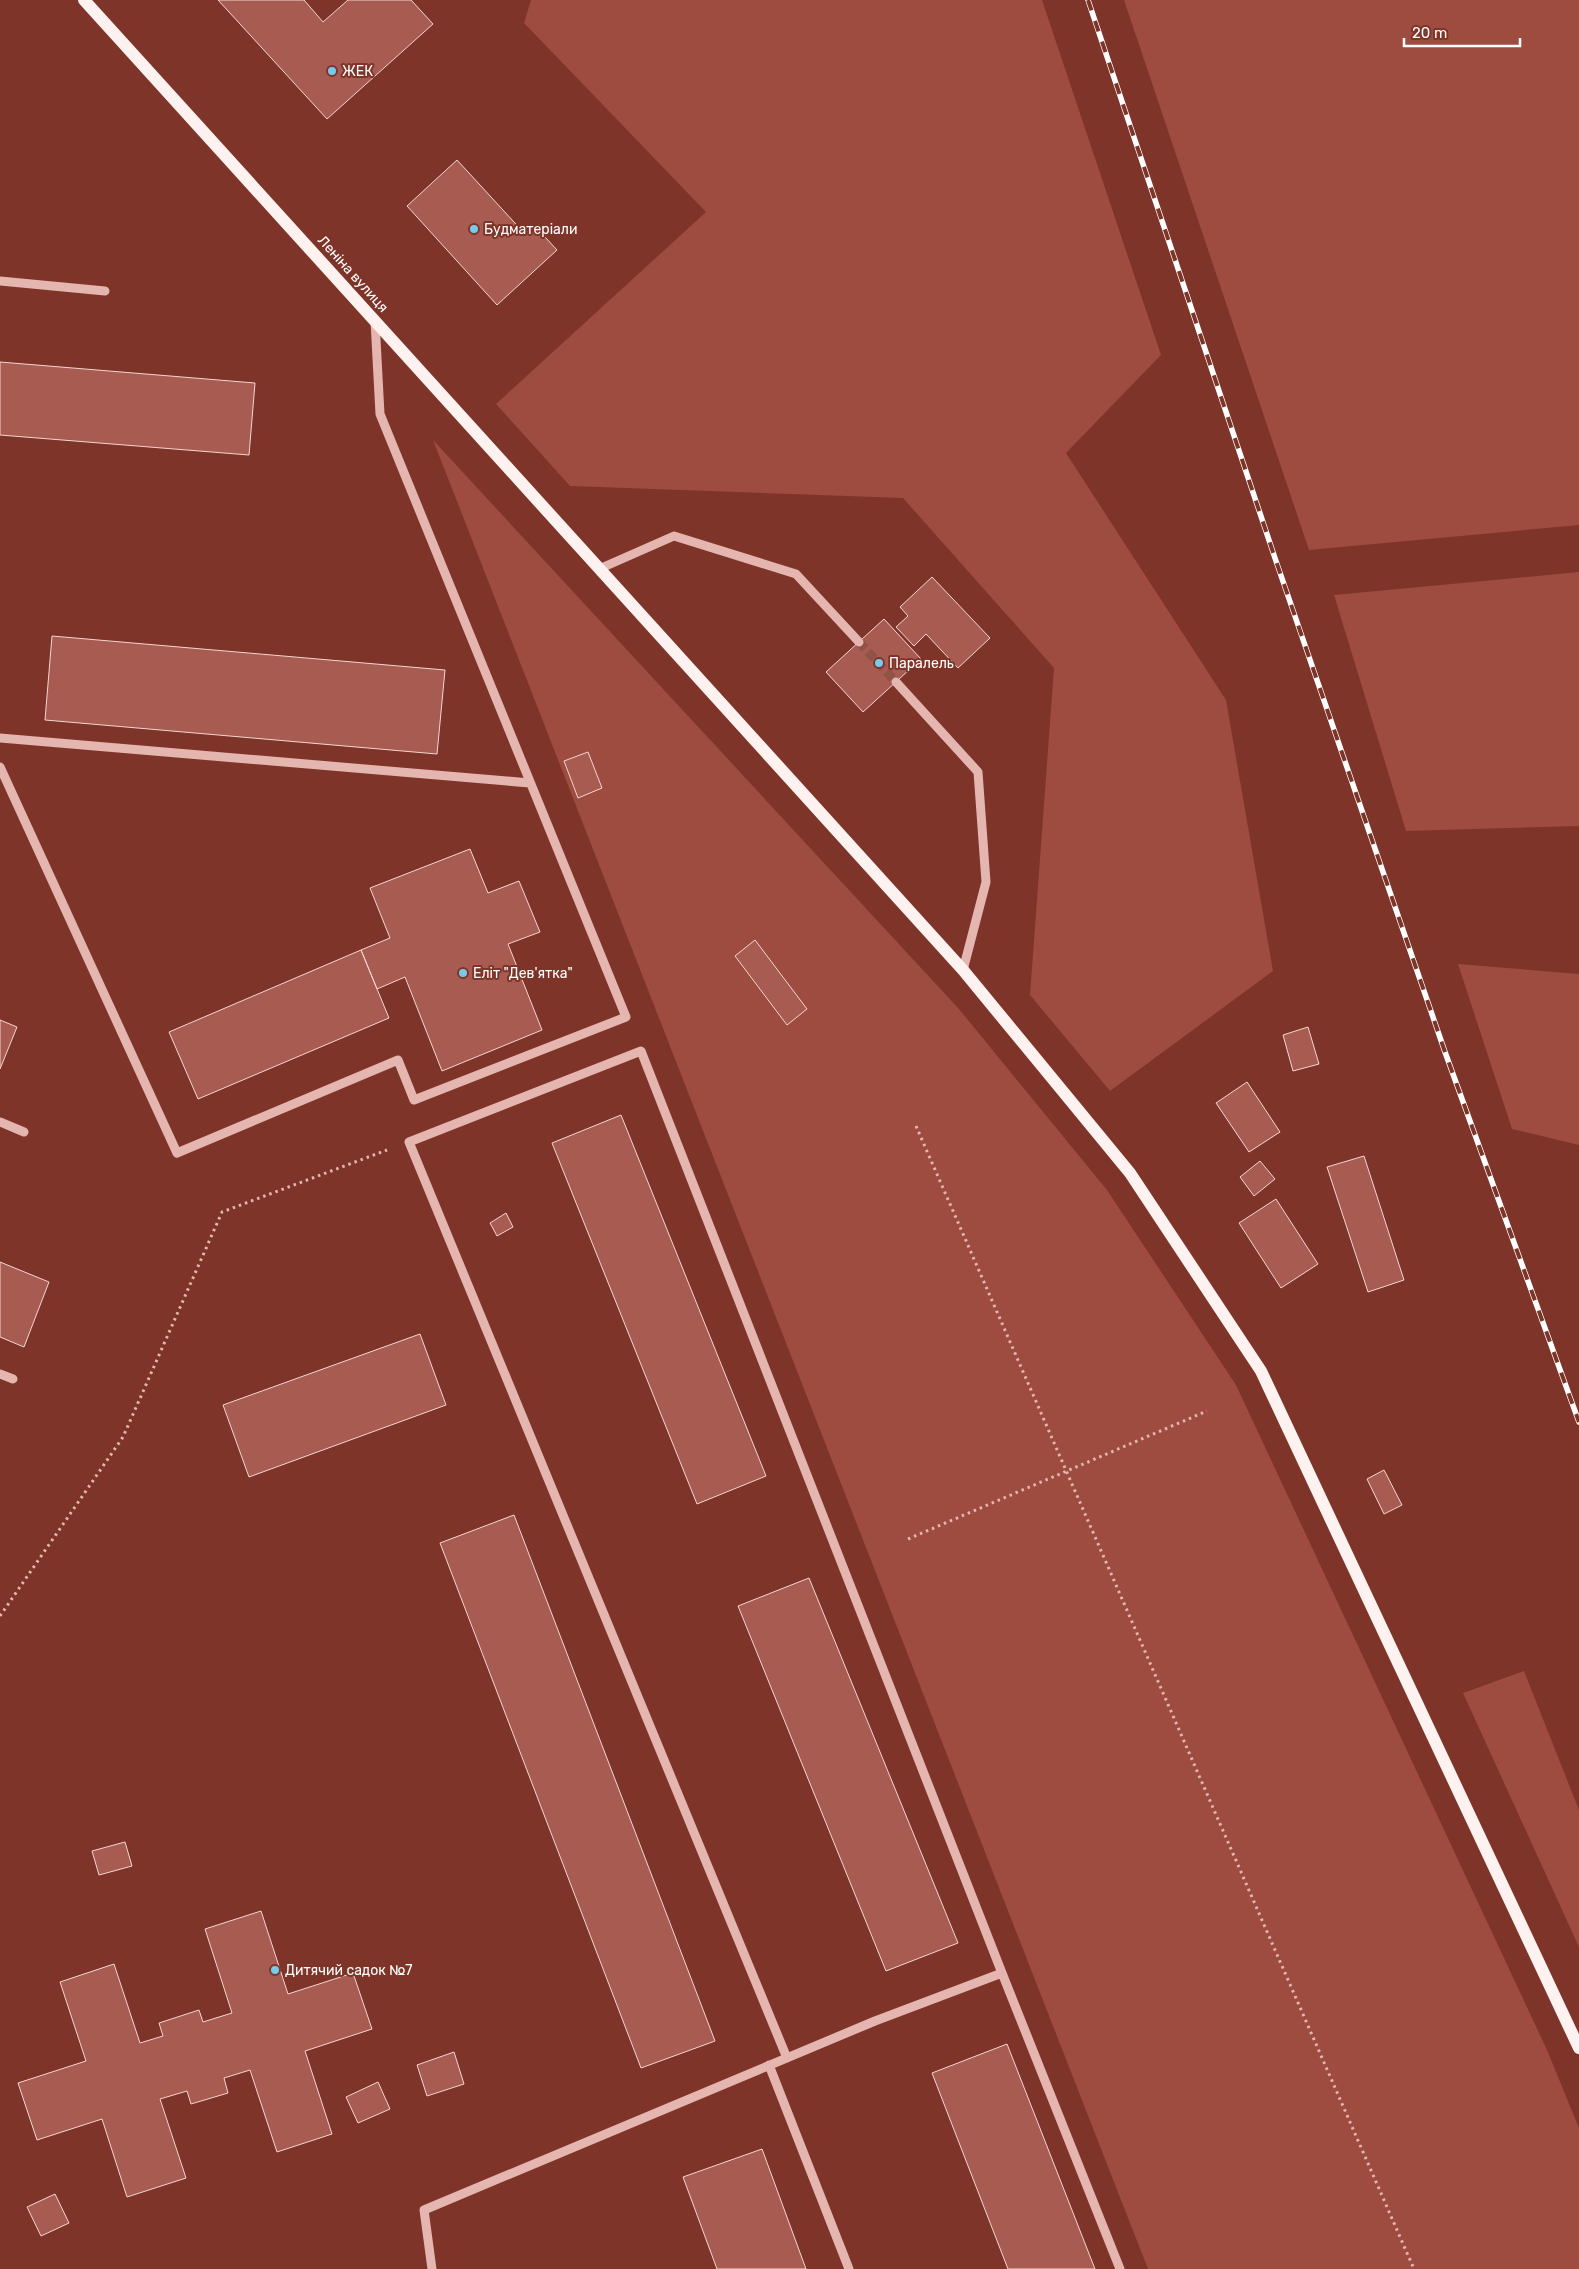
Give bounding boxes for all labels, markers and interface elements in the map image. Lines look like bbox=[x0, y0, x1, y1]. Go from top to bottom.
scale bar bbox=[1404, 15, 1520, 47]
text: 20 m bbox=[1412, 24, 1447, 42]
place label: ЖЕК bbox=[342, 63, 373, 80]
marker: ЖЕК bbox=[326, 65, 338, 77]
place label: Будматеріали bbox=[484, 221, 577, 238]
marker: Будматеріали bbox=[468, 223, 480, 235]
street label: Леніна вулиця bbox=[314, 232, 392, 316]
place label: Паралель bbox=[889, 655, 954, 672]
marker: Паралель bbox=[873, 657, 885, 669]
place label: Еліт "Дев'ятка" bbox=[473, 965, 573, 982]
marker: Еліт "Дев'ятка" bbox=[457, 967, 469, 979]
place label: Дитячий садок №7 bbox=[285, 1962, 412, 1979]
marker: Дитячий садок №7 bbox=[269, 1964, 281, 1976]

